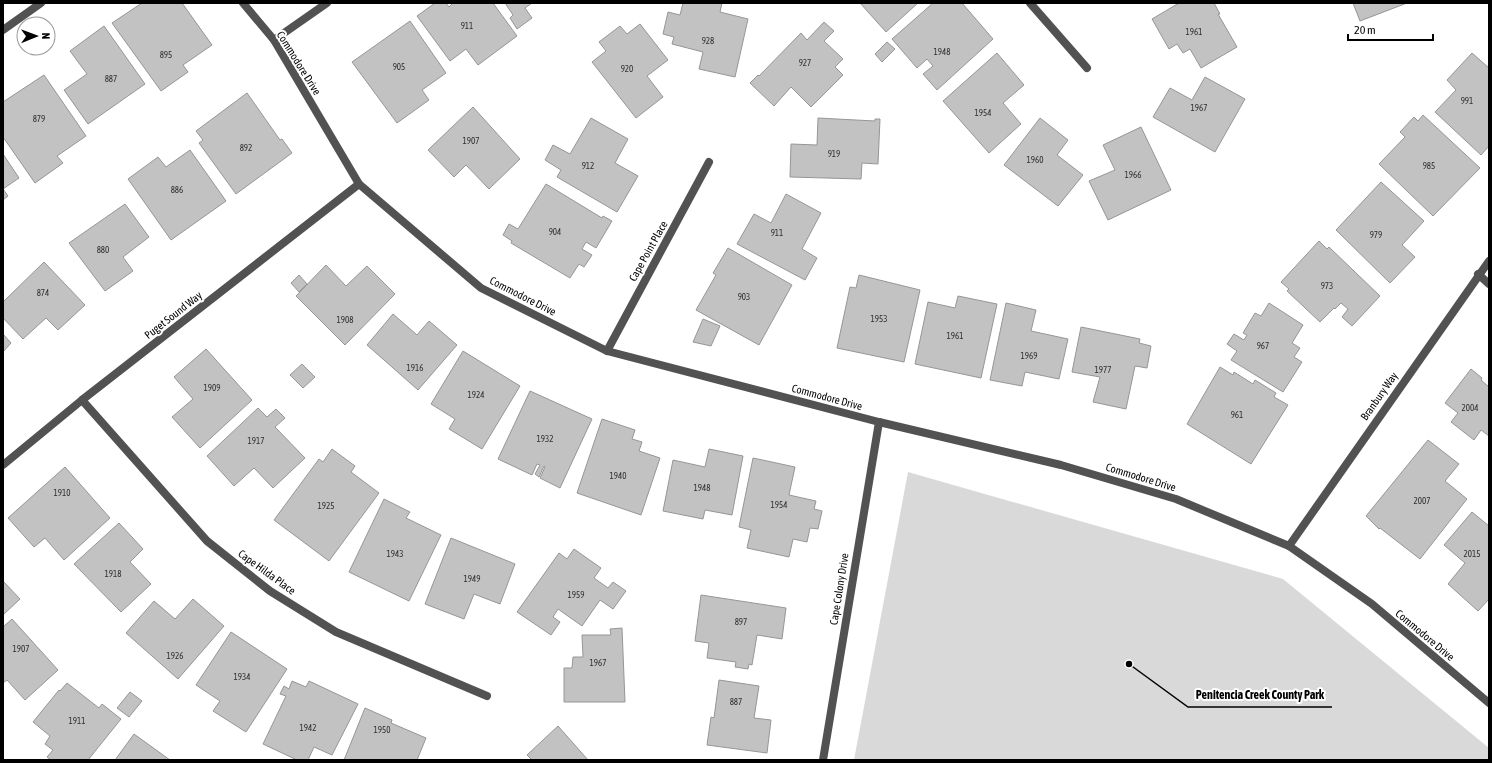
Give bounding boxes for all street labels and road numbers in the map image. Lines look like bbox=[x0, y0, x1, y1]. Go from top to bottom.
street label: Commodore Drive bbox=[275, 29, 323, 97]
street label: Cape Point Place bbox=[626, 219, 670, 283]
street label: Commodore Drive bbox=[488, 274, 558, 318]
street label: Puget Sound Way bbox=[142, 289, 204, 341]
street label: Branbury Way bbox=[1358, 369, 1400, 422]
street label: Commodore Drive bbox=[790, 382, 864, 412]
street label: Commodore Drive bbox=[1105, 461, 1177, 493]
street label: Cape Hilda Place bbox=[236, 547, 298, 597]
street label: Cape Colony Drive bbox=[827, 552, 851, 626]
street label: Commodore Drive bbox=[1393, 607, 1457, 663]

